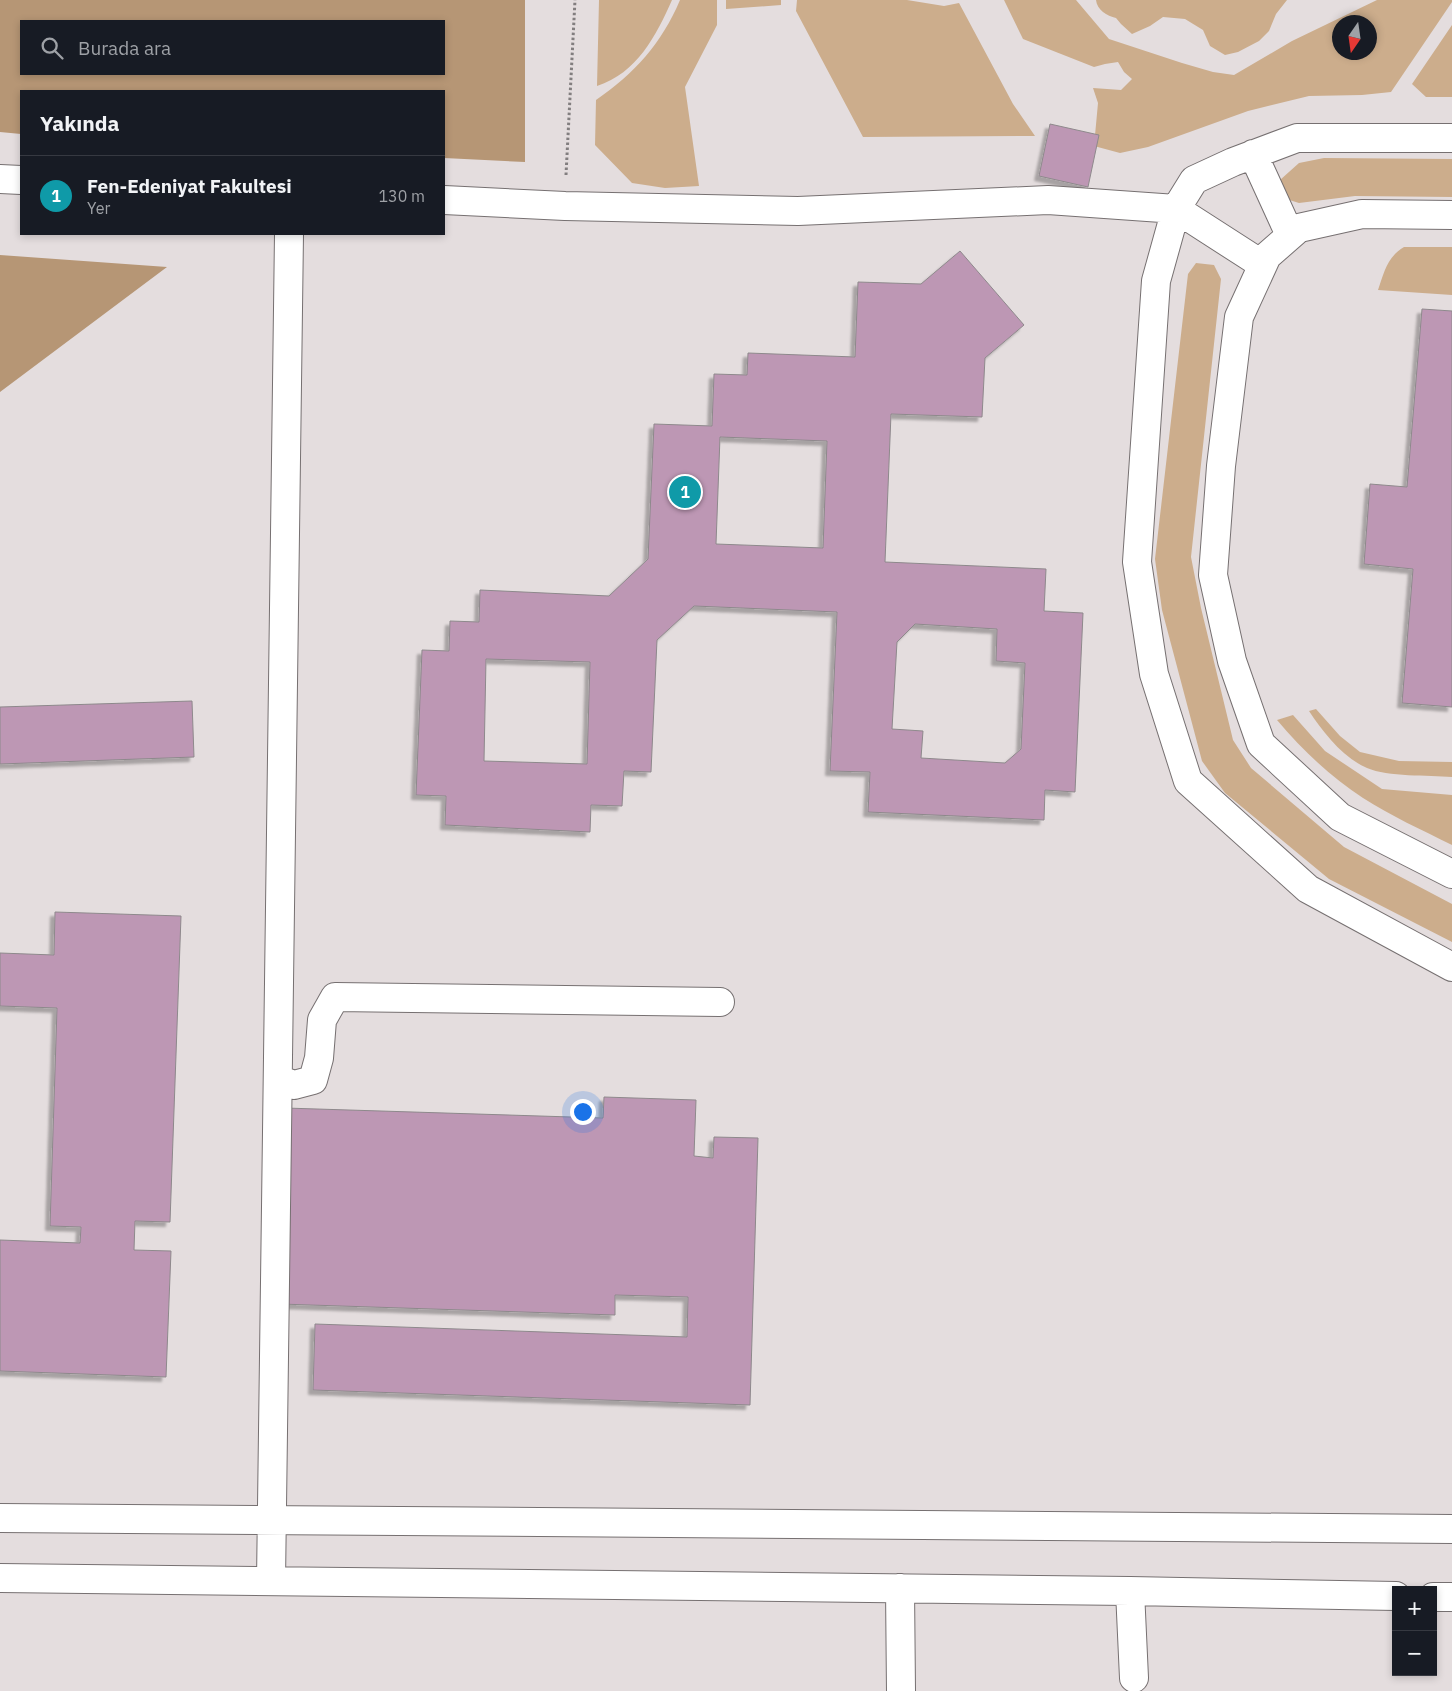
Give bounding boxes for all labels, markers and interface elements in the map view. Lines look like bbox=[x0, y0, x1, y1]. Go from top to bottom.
north arrow bbox=[1332, 15, 1377, 60]
search box bbox=[20, 20, 445, 75]
icon: search bbox=[38, 34, 66, 62]
text: Burada ara bbox=[78, 36, 171, 60]
text: Yakında bbox=[40, 109, 120, 137]
text: Fen-Edeniyat Fakultesi bbox=[87, 174, 292, 198]
text: 1 bbox=[51, 186, 61, 206]
text: 130 m bbox=[378, 186, 425, 206]
text: Yer bbox=[87, 198, 110, 218]
pin: 1 bbox=[669, 473, 701, 511]
your location bbox=[570, 1099, 596, 1125]
map controls bbox=[1392, 1586, 1437, 1676]
button: + bbox=[1392, 1586, 1437, 1631]
button: − bbox=[1392, 1631, 1437, 1676]

